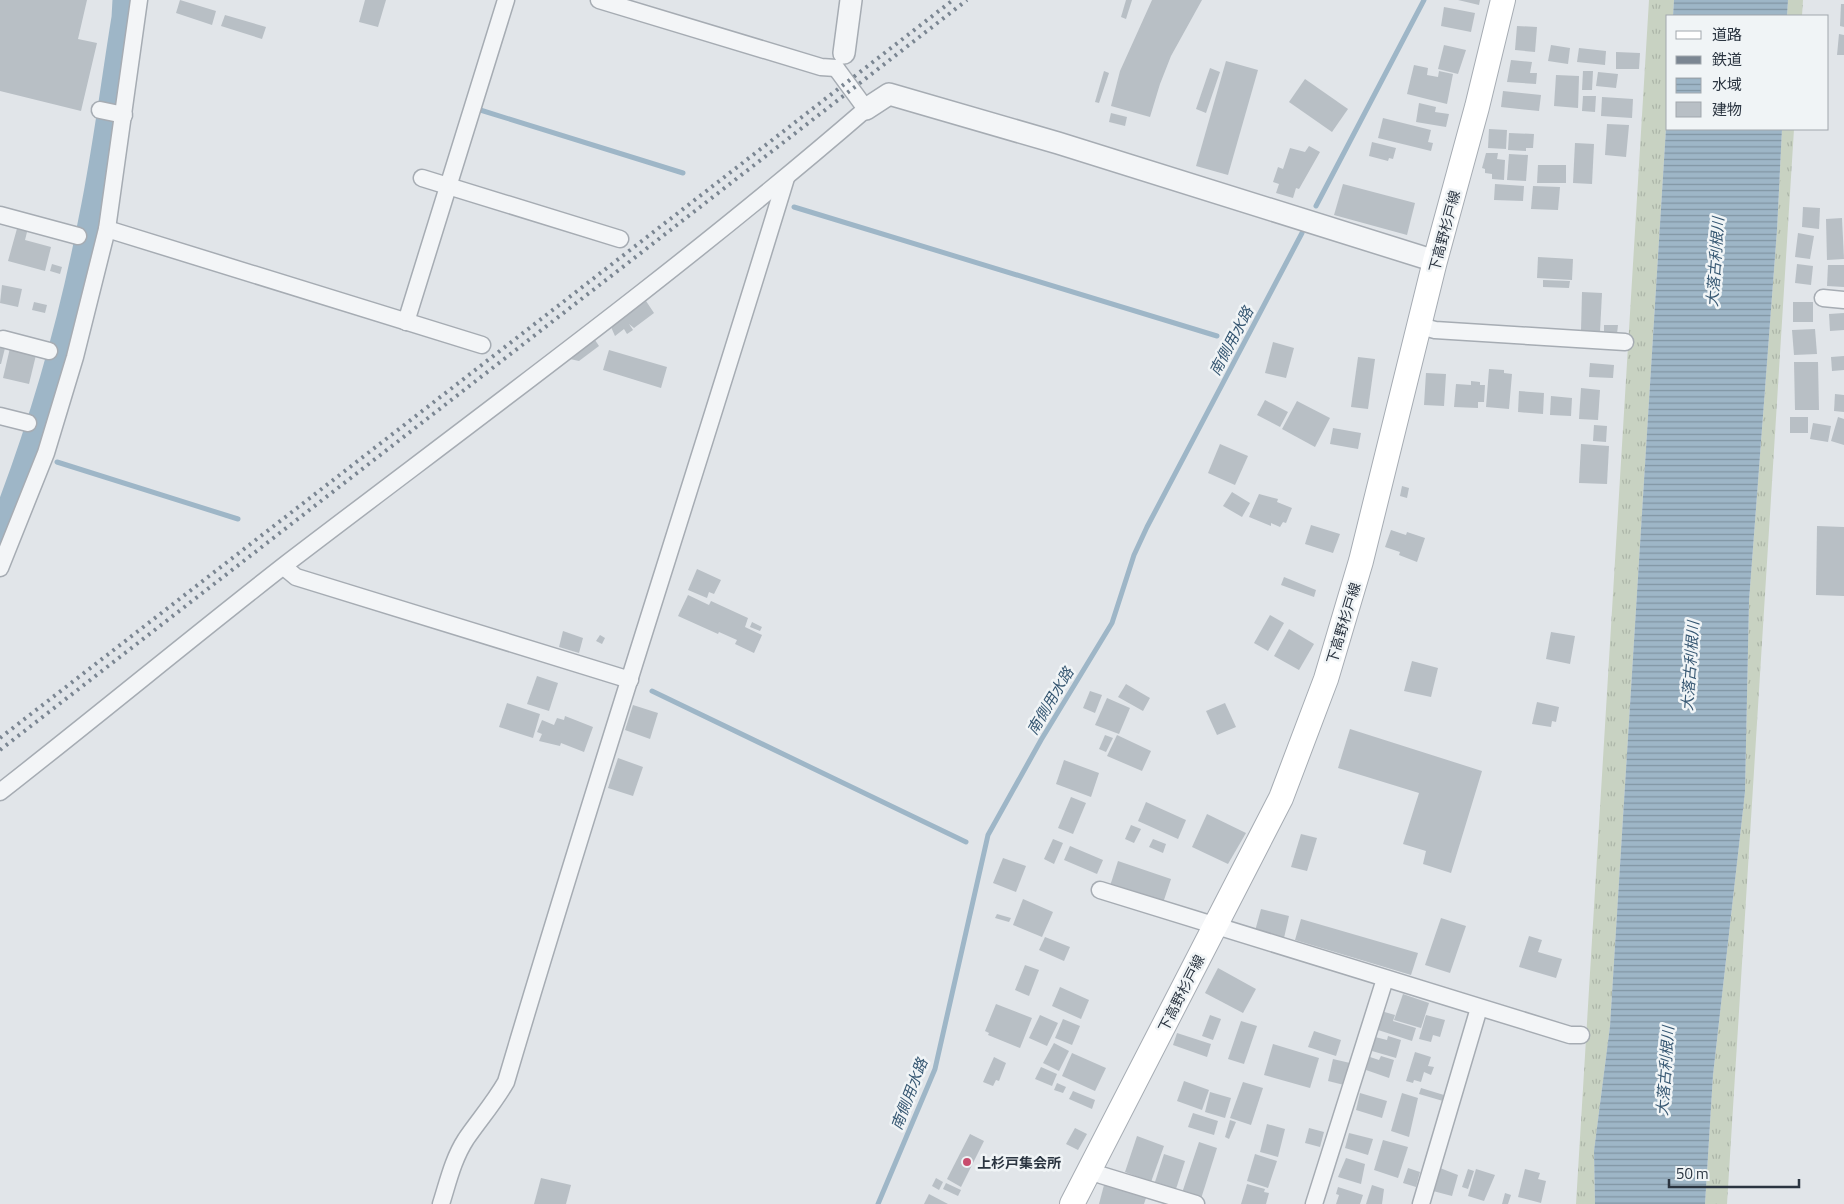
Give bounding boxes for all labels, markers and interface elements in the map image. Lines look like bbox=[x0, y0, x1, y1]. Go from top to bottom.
legend bbox=[1666, 15, 1829, 130]
text: 道路 bbox=[1712, 23, 1742, 46]
text: 鉄道 bbox=[1712, 48, 1742, 71]
text: 水域 bbox=[1712, 73, 1742, 96]
text: 建物 bbox=[1712, 98, 1742, 121]
street label: 下高野杉戸線 bbox=[1423, 188, 1465, 274]
water label: 大落古利根川 bbox=[1700, 214, 1730, 308]
water label: 南側用水路 bbox=[1203, 301, 1260, 380]
street label: 下高野杉戸線 bbox=[1321, 580, 1365, 666]
water label: 大落古利根川 bbox=[1675, 618, 1705, 712]
water label: 南側用水路 bbox=[1021, 661, 1080, 739]
street label: 下高野杉戸線 bbox=[1153, 951, 1209, 1035]
water label: 大落古利根川 bbox=[1650, 1023, 1680, 1117]
water label: 南側用水路 bbox=[885, 1053, 934, 1133]
place label: 上杉戸集会所 bbox=[977, 1152, 1061, 1173]
marker: 上杉戸集会所 bbox=[961, 1156, 973, 1168]
scale bar bbox=[1669, 1156, 1799, 1188]
text: 50 m bbox=[1676, 1162, 1709, 1185]

